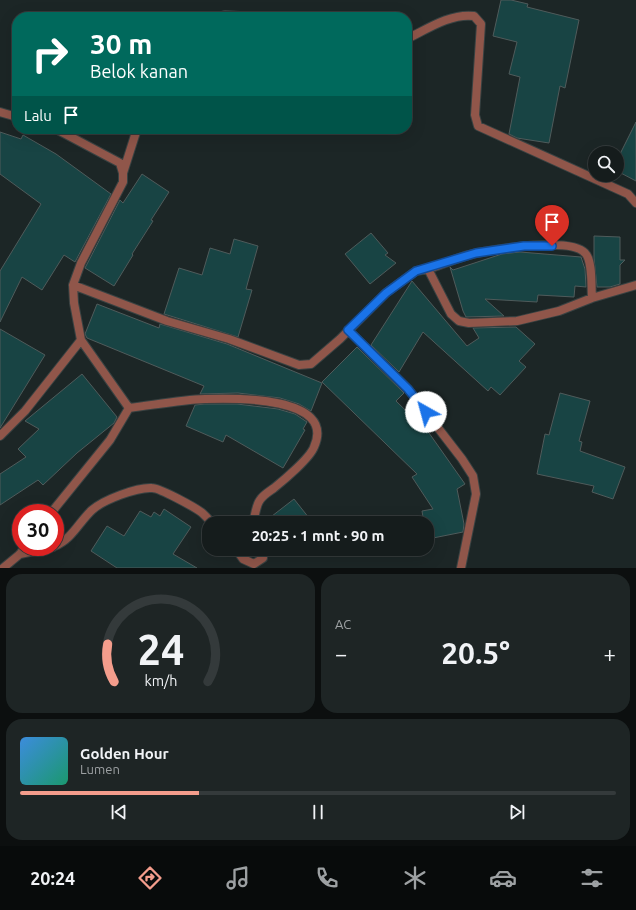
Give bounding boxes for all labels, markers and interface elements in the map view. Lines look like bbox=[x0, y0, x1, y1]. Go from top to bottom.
icon: right bbox=[24, 28, 76, 80]
text: 30 m bbox=[90, 28, 152, 59]
text: Belok kanan bbox=[90, 61, 188, 81]
icon: arrive bbox=[60, 104, 82, 126]
text: Lalu bbox=[24, 107, 52, 124]
map controls bbox=[588, 146, 624, 182]
button: search bbox=[588, 146, 624, 182]
pin bbox=[535, 205, 569, 246]
icon: arrive bbox=[541, 211, 563, 233]
position arrow bbox=[405, 391, 447, 433]
speed limit sign: 30 bbox=[12, 504, 64, 556]
text: 20:25 · 1 mnt · 90 m bbox=[252, 527, 384, 544]
text: AC bbox=[335, 617, 351, 631]
text: 24 bbox=[137, 625, 184, 672]
text: 20.5° bbox=[441, 636, 510, 670]
text: − bbox=[335, 641, 347, 666]
text: + bbox=[604, 641, 616, 666]
text: km/h bbox=[144, 672, 177, 688]
text: Golden Hour bbox=[80, 745, 169, 762]
text: Lumen bbox=[80, 762, 120, 776]
icon: previous bbox=[108, 801, 130, 823]
icon: pause bbox=[307, 801, 329, 823]
icon: next bbox=[506, 801, 528, 823]
icon: directions bbox=[136, 864, 164, 892]
icon: music bbox=[224, 864, 252, 892]
icon: phone bbox=[313, 864, 341, 892]
icon: climate bbox=[401, 864, 429, 892]
icon: car bbox=[489, 864, 517, 892]
icon: filters bbox=[578, 864, 606, 892]
text: 20:24 bbox=[30, 868, 75, 888]

